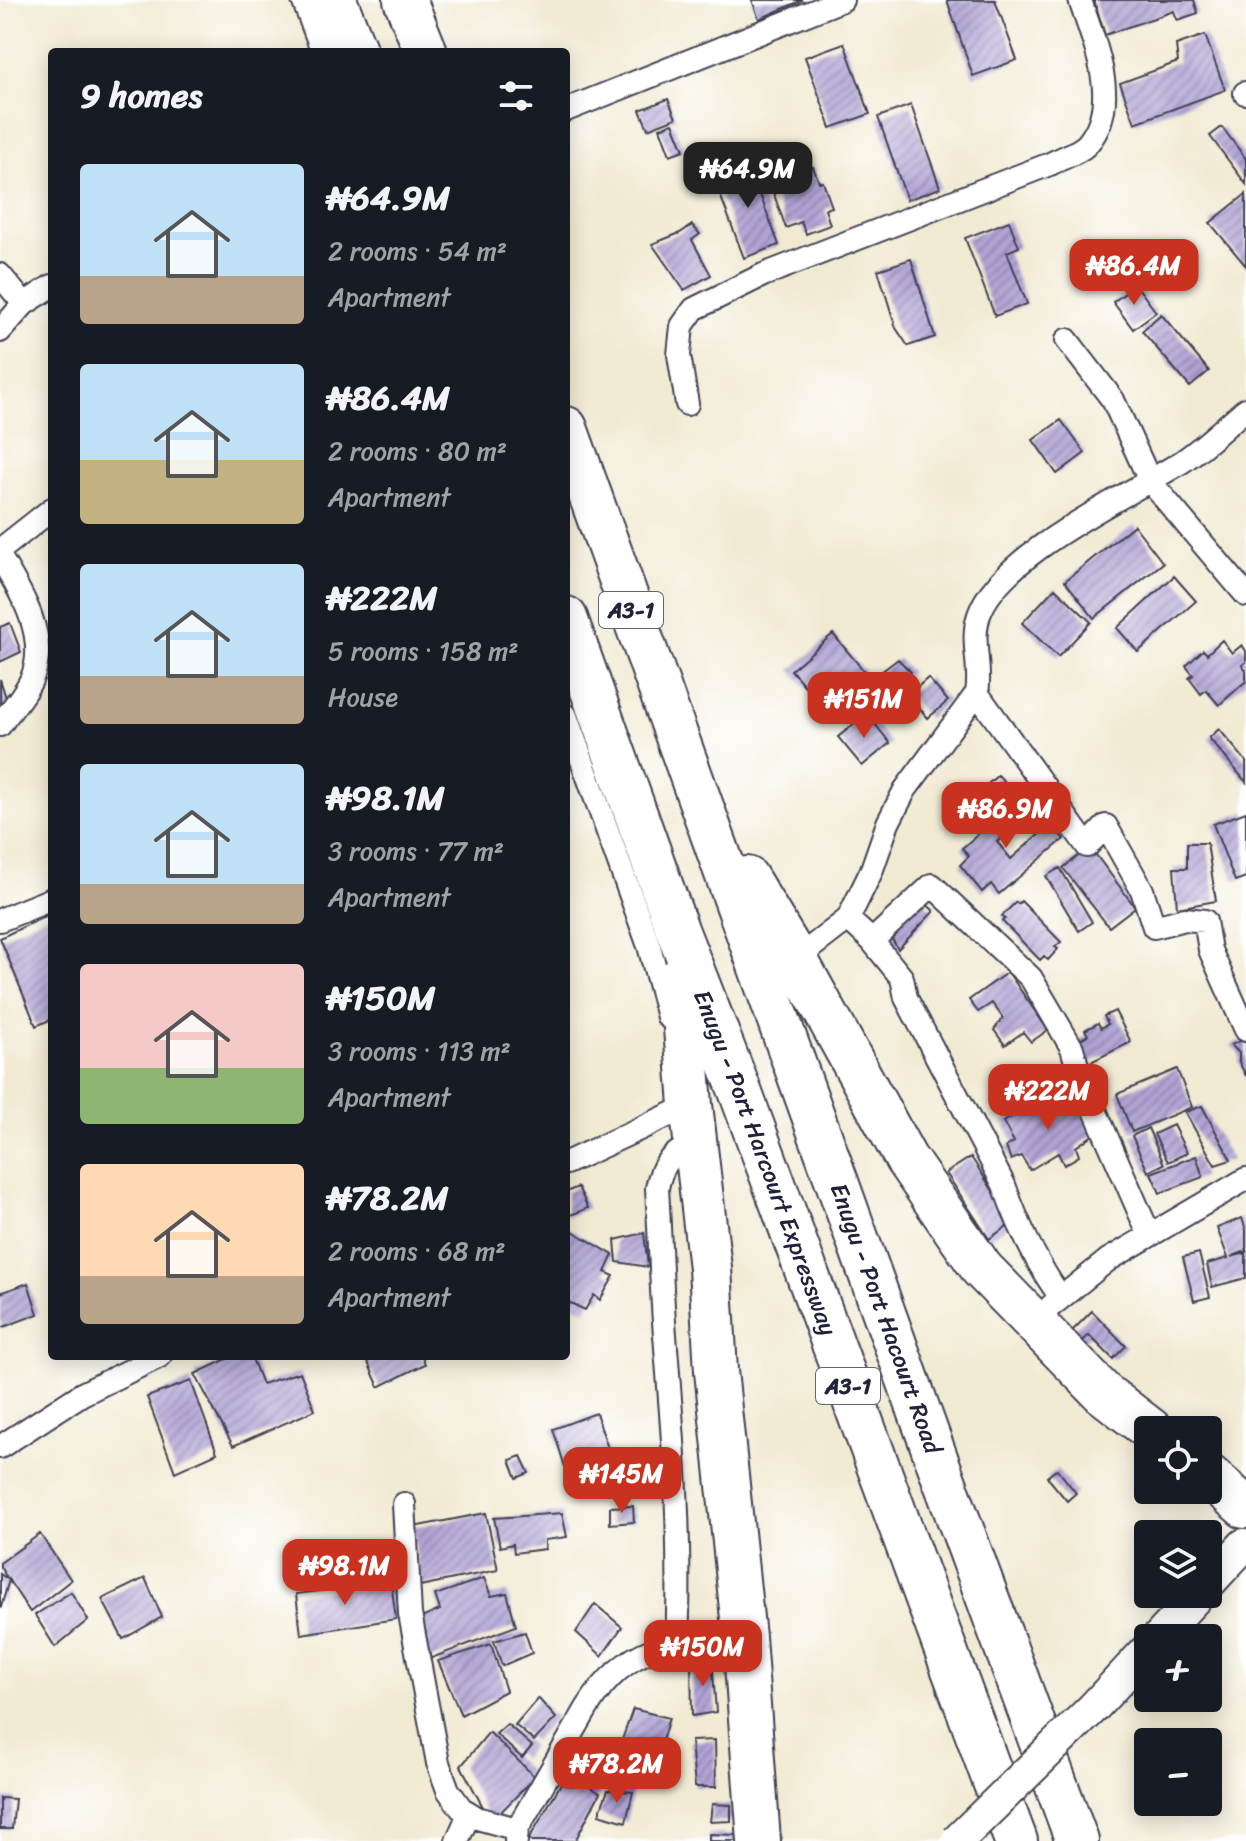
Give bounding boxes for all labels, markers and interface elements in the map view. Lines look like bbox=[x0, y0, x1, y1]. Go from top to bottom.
text: 9 homes bbox=[80, 66, 202, 126]
icon: filters bbox=[494, 74, 538, 118]
pin: ₦64.9M bbox=[683, 142, 813, 210]
text: ₦64.9M bbox=[701, 145, 795, 191]
text: ₦64.9M bbox=[328, 168, 450, 228]
icon: home bbox=[144, 196, 240, 292]
text: 2 rooms · 54 m² bbox=[328, 228, 507, 274]
pin: ₦86.4M bbox=[1069, 239, 1199, 307]
text: ₦86.4M bbox=[1087, 242, 1181, 288]
text: Apartment bbox=[328, 274, 451, 320]
text: ₦86.4M bbox=[328, 368, 450, 428]
icon: home bbox=[144, 396, 240, 492]
text: 2 rooms · 80 m² bbox=[328, 428, 507, 474]
text: Apartment bbox=[328, 474, 451, 520]
text: ₦222M bbox=[328, 568, 437, 628]
road number: A3-1 bbox=[599, 592, 663, 628]
icon: home bbox=[144, 596, 240, 692]
text: 5 rooms · 158 m² bbox=[328, 628, 519, 674]
pin: ₦151M bbox=[808, 672, 920, 740]
text: House bbox=[328, 674, 398, 720]
text: ₦151M bbox=[826, 675, 902, 721]
text: ₦98.1M bbox=[328, 768, 445, 828]
pin: ₦86.9M bbox=[941, 782, 1071, 850]
text: ₦86.9M bbox=[960, 785, 1052, 831]
icon: home bbox=[144, 796, 240, 892]
text: 3 rooms · 77 m² bbox=[328, 828, 504, 874]
text: Apartment bbox=[328, 874, 451, 920]
text: ₦150M bbox=[328, 968, 435, 1028]
street label: Enugu - Port Harcourt Expressway bbox=[681, 984, 849, 1342]
icon: home bbox=[144, 996, 240, 1092]
text: 3 rooms · 113 m² bbox=[328, 1028, 511, 1074]
pin: ₦222M bbox=[992, 1064, 1104, 1132]
text: ₦222M bbox=[1006, 1067, 1090, 1113]
text: Apartment bbox=[328, 1074, 451, 1120]
text: ₦78.2M bbox=[328, 1168, 448, 1228]
street label: Enugu - Port Hacourt Road bbox=[818, 1177, 954, 1461]
icon: home bbox=[144, 1196, 240, 1292]
text: 2 rooms · 68 m² bbox=[328, 1228, 505, 1274]
text: Apartment bbox=[328, 1274, 451, 1320]
road number: A3-1 bbox=[816, 1368, 880, 1404]
map controls bbox=[1134, 1416, 1222, 1816]
button: locate bbox=[1134, 1416, 1222, 1504]
pin: ₦145M bbox=[566, 1447, 678, 1515]
text: ₦145M bbox=[581, 1450, 663, 1496]
button: layers bbox=[1134, 1520, 1222, 1608]
pin: ₦98.1M bbox=[280, 1539, 410, 1607]
text: ₦98.1M bbox=[300, 1542, 390, 1588]
pin: ₦150M bbox=[647, 1620, 759, 1688]
text: ₦150M bbox=[662, 1623, 744, 1669]
button: + bbox=[1134, 1624, 1222, 1712]
button: − bbox=[1134, 1728, 1222, 1816]
pin: ₦78.2M bbox=[552, 1737, 682, 1805]
text: ₦78.2M bbox=[571, 1740, 663, 1786]

